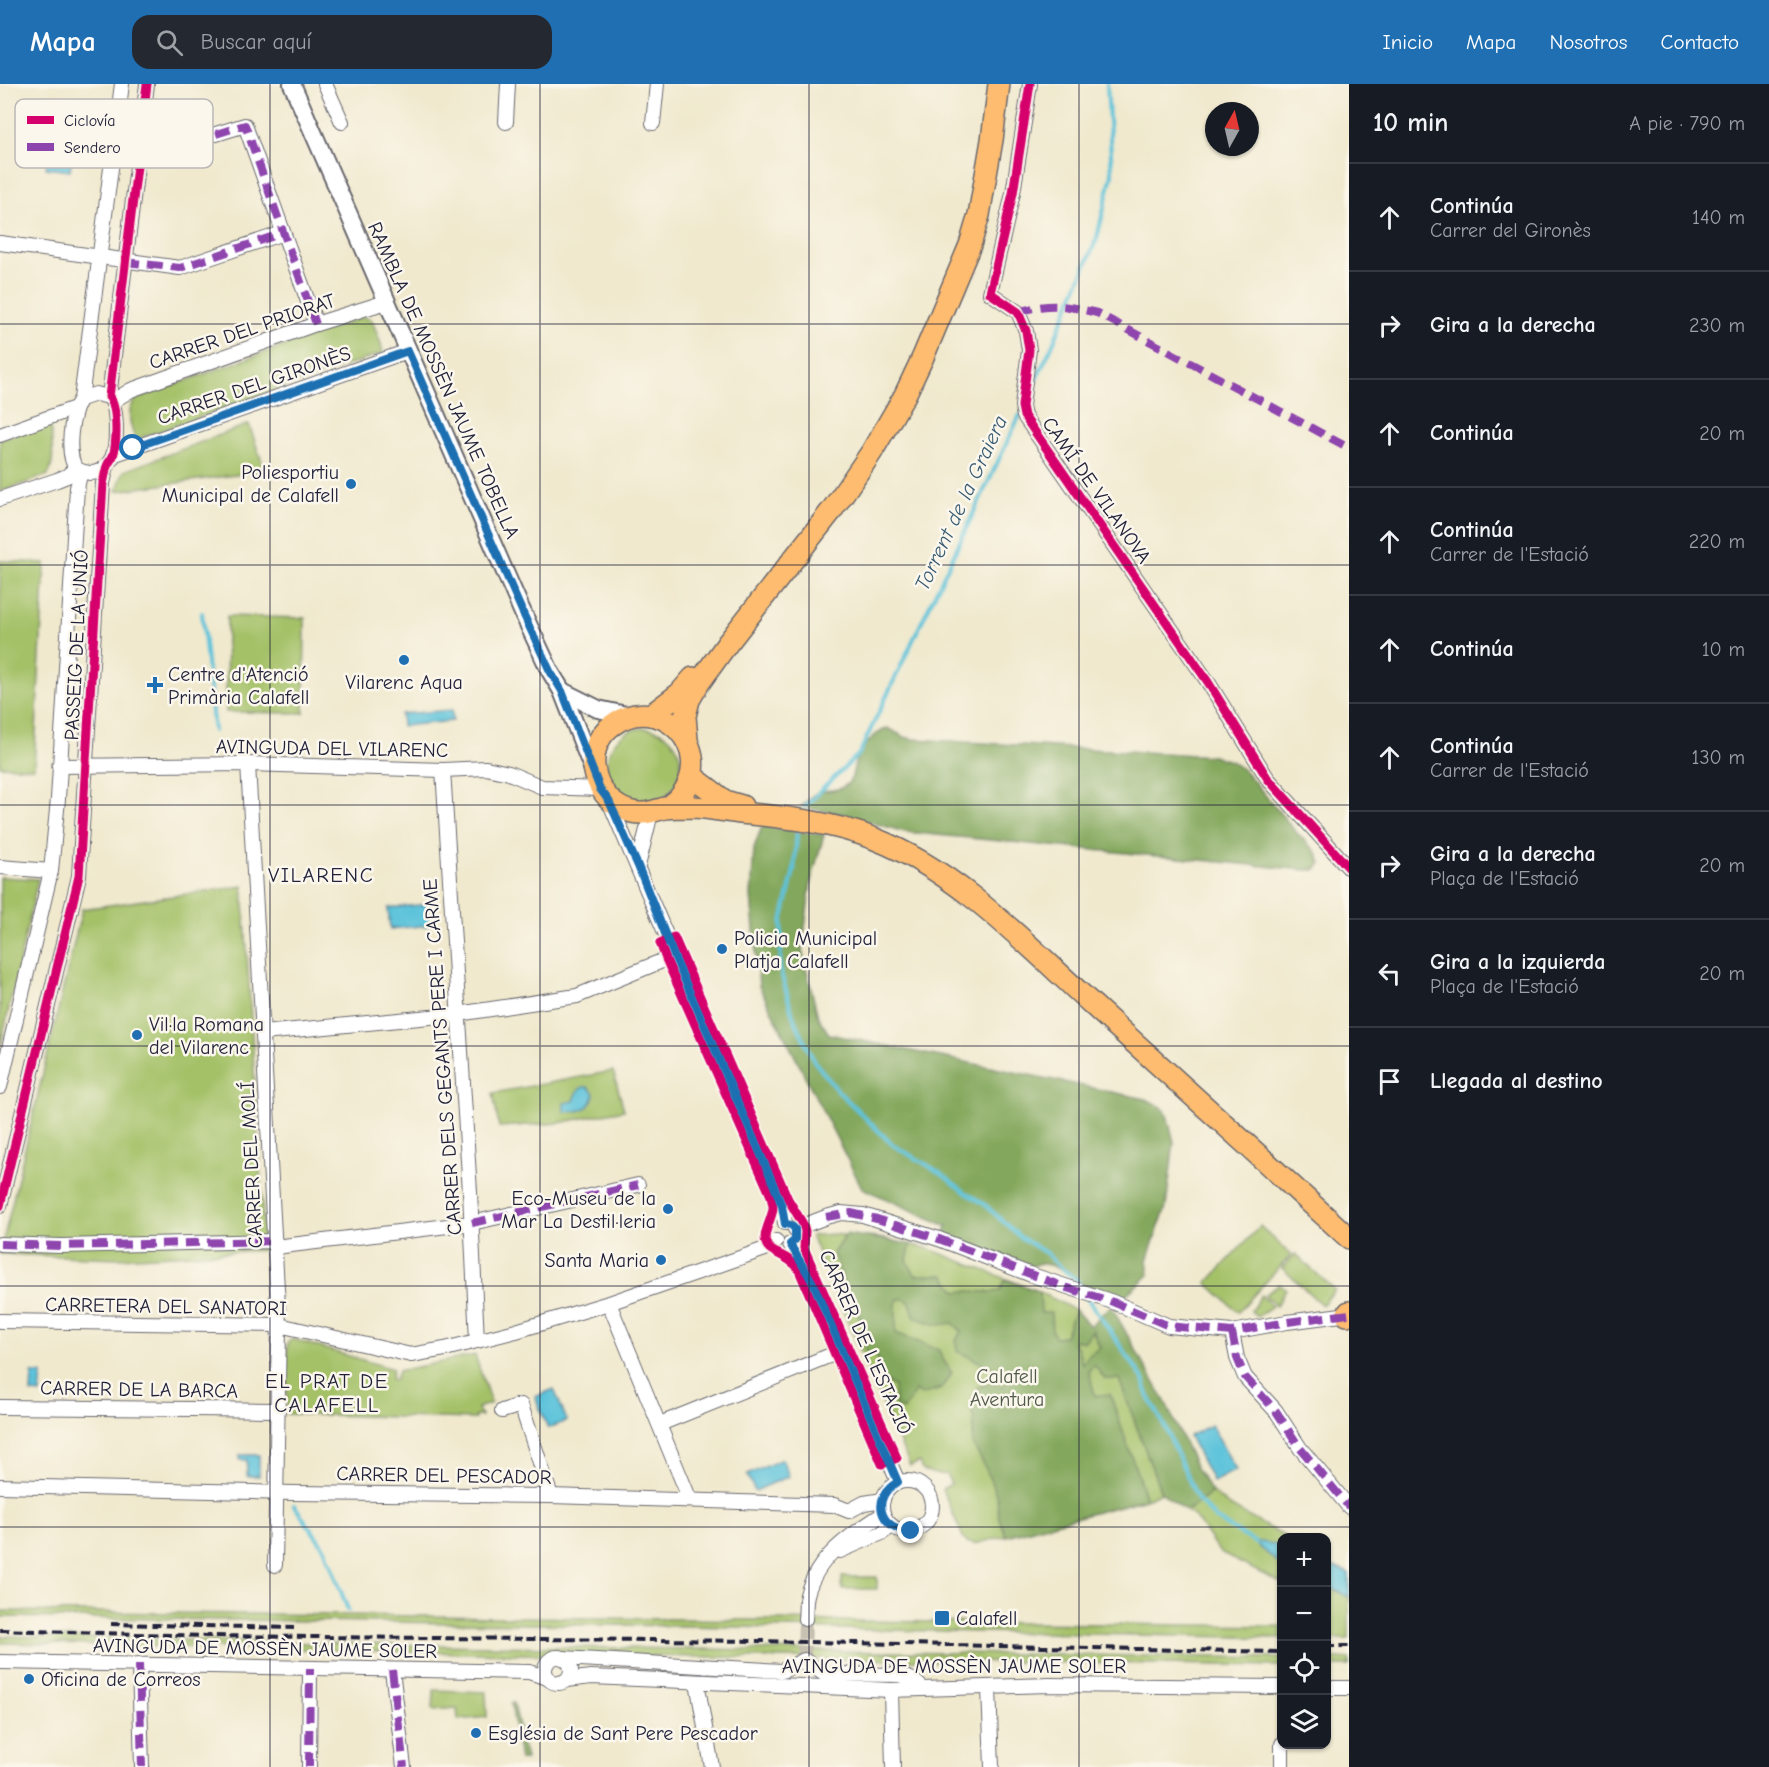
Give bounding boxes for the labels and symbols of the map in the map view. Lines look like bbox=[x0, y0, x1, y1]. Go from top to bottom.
legend bbox=[15, 99, 213, 168]
north arrow bbox=[1205, 102, 1259, 156]
text: Ciclovía bbox=[64, 112, 116, 130]
text: Sendero bbox=[64, 139, 121, 157]
street label: RAMBLA DE MOSSÈN JAUME TOBELLA bbox=[363, 218, 524, 542]
street label: CARRER DEL PRIORAT bbox=[146, 289, 339, 374]
street label: CARRER DEL GIRONÈS bbox=[154, 342, 354, 429]
water label: Torrent de la Graiera bbox=[910, 411, 1012, 594]
street label: CAMÍ DE VILANOVA bbox=[1037, 413, 1156, 568]
route start bbox=[119, 434, 145, 460]
place label: Poliesportiu Municipal de Calafell bbox=[162, 461, 339, 507]
marker: Poliesportiu Municipal de Calafell bbox=[344, 477, 358, 491]
street label: PASSEIG DE LA UNIÓ bbox=[59, 549, 93, 741]
marker: Vilarenc Aqua bbox=[397, 653, 411, 667]
place label: Centre d'Atenció Primària Calafell bbox=[168, 663, 309, 709]
place label: Vilarenc Aqua bbox=[345, 671, 463, 694]
marker: Centre d'Atenció Primària Calafell bbox=[146, 676, 164, 694]
street label: AVINGUDA DEL VILARENC bbox=[216, 735, 448, 762]
district label: VILARENC bbox=[268, 863, 374, 887]
street label: CARRER DELS GEGANTS PERE I CARME bbox=[419, 878, 466, 1236]
place label: Policia Municipal Platja Calafell bbox=[734, 927, 877, 973]
marker: Policia Municipal Platja Calafell bbox=[715, 942, 729, 956]
place label: Vil·la Romana del Vilarenc bbox=[149, 1013, 264, 1059]
marker: Vil·la Romana del Vilarenc bbox=[130, 1028, 144, 1042]
street label: CARRER DEL MOLÍ bbox=[236, 1081, 267, 1249]
place label: Eco-Museu de la Mar La Destil·leria bbox=[501, 1187, 656, 1233]
marker: Eco-Museu de la Mar La Destil·leria bbox=[661, 1202, 675, 1216]
street label: CARRER DE L'ESTACIÓ bbox=[814, 1246, 918, 1438]
place label: Santa Maria bbox=[545, 1249, 649, 1272]
marker: Santa Maria bbox=[654, 1253, 668, 1267]
street label: CARRETERA DEL SANATORI bbox=[45, 1293, 287, 1320]
park label: Calafell Aventura bbox=[970, 1365, 1044, 1411]
district label: EL PRAT DE CALAFELL bbox=[265, 1369, 389, 1417]
street label: CARRER DE LA BARCA bbox=[40, 1376, 238, 1403]
street label: CARRER DEL PESCADOR bbox=[336, 1462, 552, 1489]
route end bbox=[897, 1517, 923, 1543]
place label: Calafell bbox=[956, 1607, 1017, 1630]
marker: Calafell bbox=[933, 1609, 951, 1627]
street label: AVINGUDA DE MOSSÈN JAUME SOLER bbox=[93, 1634, 437, 1663]
street label: AVINGUDA DE MOSSÈN JAUME SOLER bbox=[782, 1655, 1126, 1678]
place label: Oficina de Correos bbox=[41, 1668, 201, 1691]
marker: Oficina de Correos bbox=[22, 1672, 36, 1686]
place label: Església de Sant Pere Pescador bbox=[488, 1722, 758, 1745]
marker: Església de Sant Pere Pescador bbox=[469, 1726, 483, 1740]

